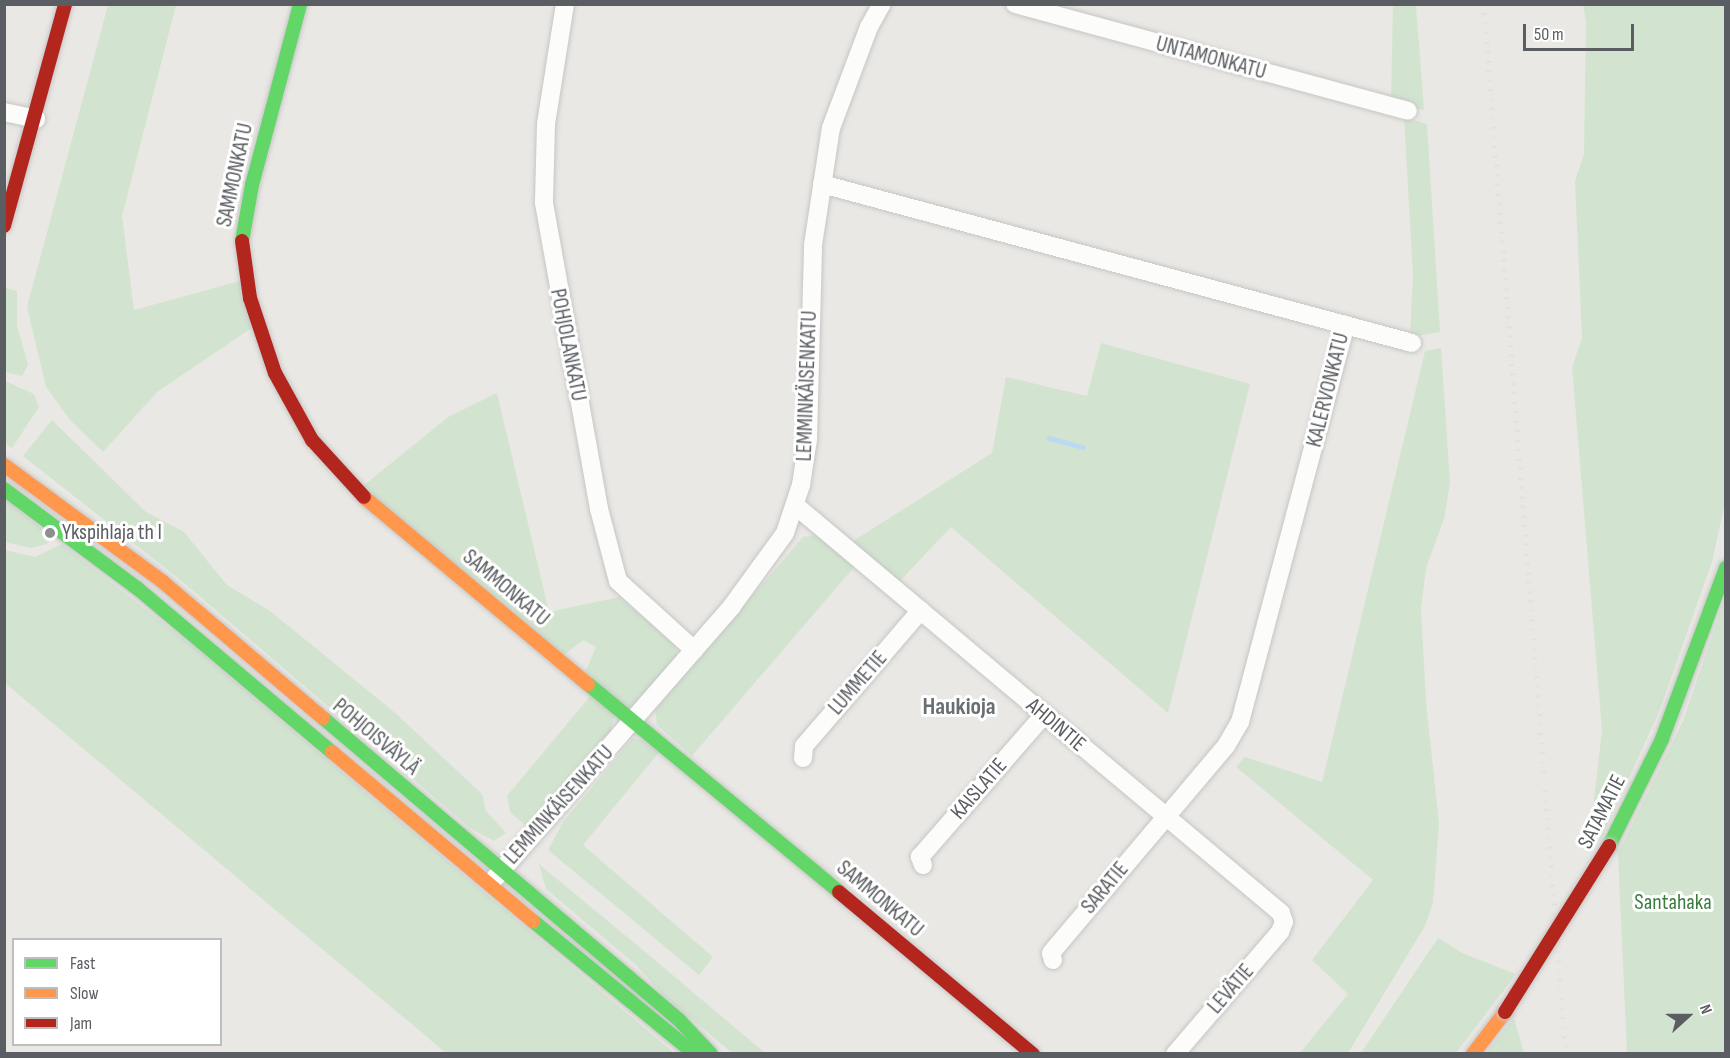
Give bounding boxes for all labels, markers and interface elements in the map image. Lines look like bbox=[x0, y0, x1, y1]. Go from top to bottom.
scale bar bbox=[1526, 12, 1637, 50]
text: 50 m bbox=[1534, 24, 1564, 45]
street label: UNTAMONKATU bbox=[1153, 31, 1269, 85]
street label: SAMMONKATU bbox=[211, 121, 259, 229]
street label: POHJOLANKATU bbox=[544, 287, 592, 403]
street label: LEMMINKÄISENKATU bbox=[791, 310, 823, 462]
street label: KALERVONKATU bbox=[1301, 330, 1355, 450]
place label: Ykspihlaja th I bbox=[62, 520, 162, 546]
marker: Ykspihlaja th I bbox=[43, 526, 57, 540]
street label: SAMMONKATU bbox=[457, 544, 555, 632]
street label: LUMMETIE bbox=[823, 646, 893, 720]
street label: POHJOISVÄYLÄ bbox=[327, 693, 425, 781]
district label: Haukioja bbox=[922, 693, 996, 721]
street label: AHDINTIE bbox=[1021, 693, 1091, 757]
street label: LEMMINKÄISENKATU bbox=[499, 740, 619, 870]
street label: KAISLATIE bbox=[945, 753, 1013, 825]
street label: SATAMATIE bbox=[1572, 771, 1632, 853]
street label: SAMMONKATU bbox=[831, 855, 929, 943]
street label: SARATIE bbox=[1076, 857, 1134, 919]
park label: Santahaka bbox=[1634, 890, 1712, 916]
legend bbox=[12, 938, 222, 1046]
text: Fast bbox=[70, 953, 95, 974]
street label: LEVÄTIE bbox=[1202, 959, 1260, 1019]
text: Slow bbox=[70, 983, 99, 1004]
north arrow bbox=[1658, 986, 1718, 1046]
text: N bbox=[1695, 1002, 1716, 1017]
text: Jam bbox=[70, 1013, 92, 1034]

